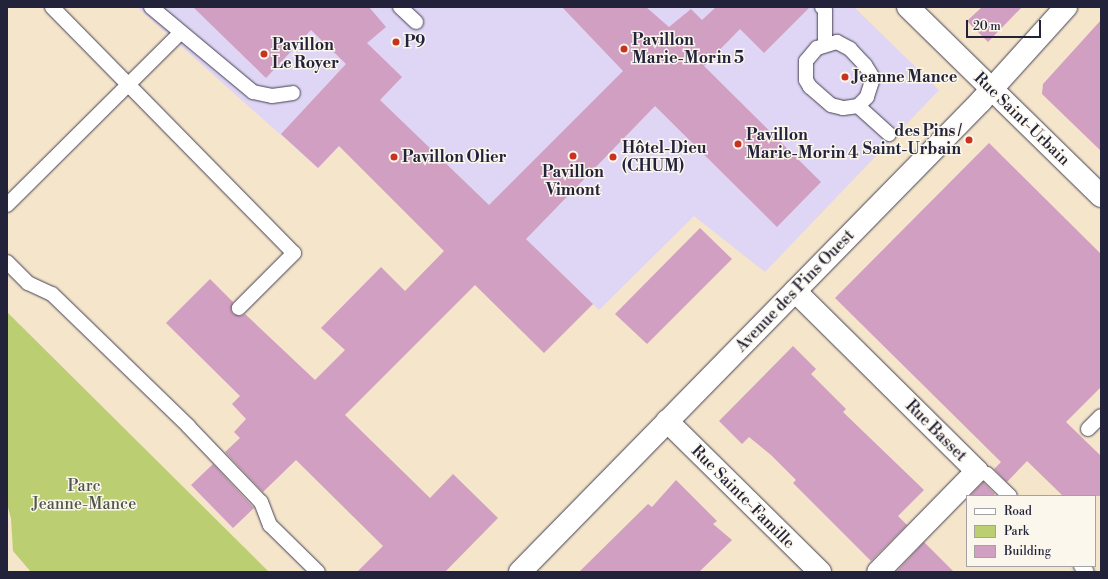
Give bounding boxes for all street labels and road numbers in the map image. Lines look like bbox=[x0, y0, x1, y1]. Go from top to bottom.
street label: Rue Saint-Urbain bbox=[970, 68, 1074, 170]
street label: Avenue des Pins Ouest bbox=[732, 226, 858, 356]
street label: Rue Basset bbox=[901, 396, 971, 466]
street label: Rue Sainte-Famille bbox=[687, 441, 799, 553]

